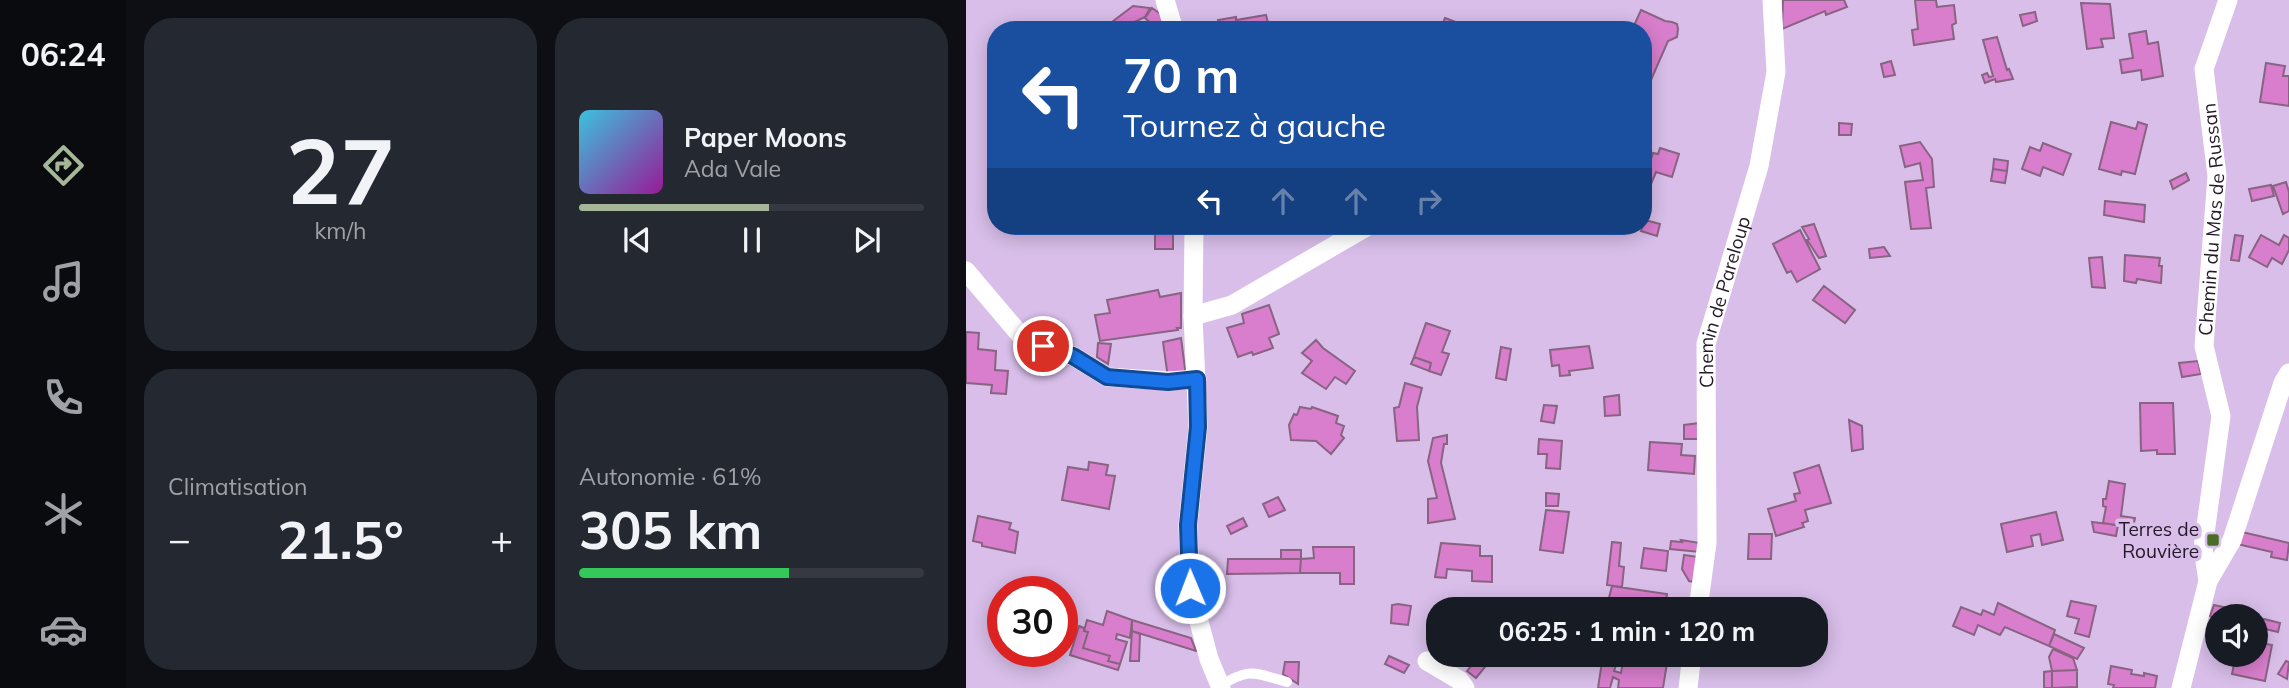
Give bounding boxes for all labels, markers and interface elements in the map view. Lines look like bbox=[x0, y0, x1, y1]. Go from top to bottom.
text: 06:24 bbox=[21, 34, 105, 74]
text: 70 m bbox=[1123, 44, 1239, 105]
icon: left bbox=[1008, 49, 1099, 140]
street label: Chemin du Mas de Russan bbox=[2193, 102, 2229, 337]
text: Tournez à gauche bbox=[1123, 105, 1386, 145]
text: 27 bbox=[286, 113, 395, 227]
text: Paper Moons bbox=[684, 121, 847, 154]
icon: directions bbox=[39, 141, 88, 190]
text: Ada Vale bbox=[684, 154, 781, 183]
icon: left bbox=[1191, 182, 1229, 220]
icon: ahead bbox=[1264, 182, 1302, 220]
icon: ahead bbox=[1337, 182, 1375, 220]
icon: right bbox=[1410, 182, 1448, 220]
street label: Chemin de Pareloup bbox=[1694, 213, 1755, 388]
text: km/h bbox=[314, 216, 367, 245]
icon: previous bbox=[618, 221, 656, 259]
icon: pause bbox=[733, 221, 771, 259]
icon: next bbox=[848, 221, 886, 259]
icon: music bbox=[39, 257, 88, 306]
pin bbox=[1013, 316, 1073, 376]
icon: arrive bbox=[1024, 327, 1062, 365]
icon: phone bbox=[39, 373, 88, 422]
text: Autonomie · 61% bbox=[579, 462, 762, 491]
text: Climatisation bbox=[168, 472, 308, 501]
icon: climate bbox=[39, 489, 88, 538]
text: 305 km bbox=[579, 497, 762, 562]
text: 21.5° bbox=[277, 507, 404, 572]
text: − bbox=[168, 515, 191, 563]
text: + bbox=[490, 515, 513, 563]
place label: Terres de Rouvière bbox=[2119, 517, 2199, 563]
marker: Terres de Rouvière bbox=[2205, 532, 2221, 548]
position arrow bbox=[1153, 551, 1227, 625]
speed limit sign: 30 bbox=[987, 576, 1078, 667]
map controls bbox=[2205, 604, 2268, 667]
button: sound bbox=[2205, 604, 2268, 667]
icon: car bbox=[39, 605, 88, 654]
text: 06:25 · 1 min · 120 m bbox=[1499, 615, 1755, 648]

